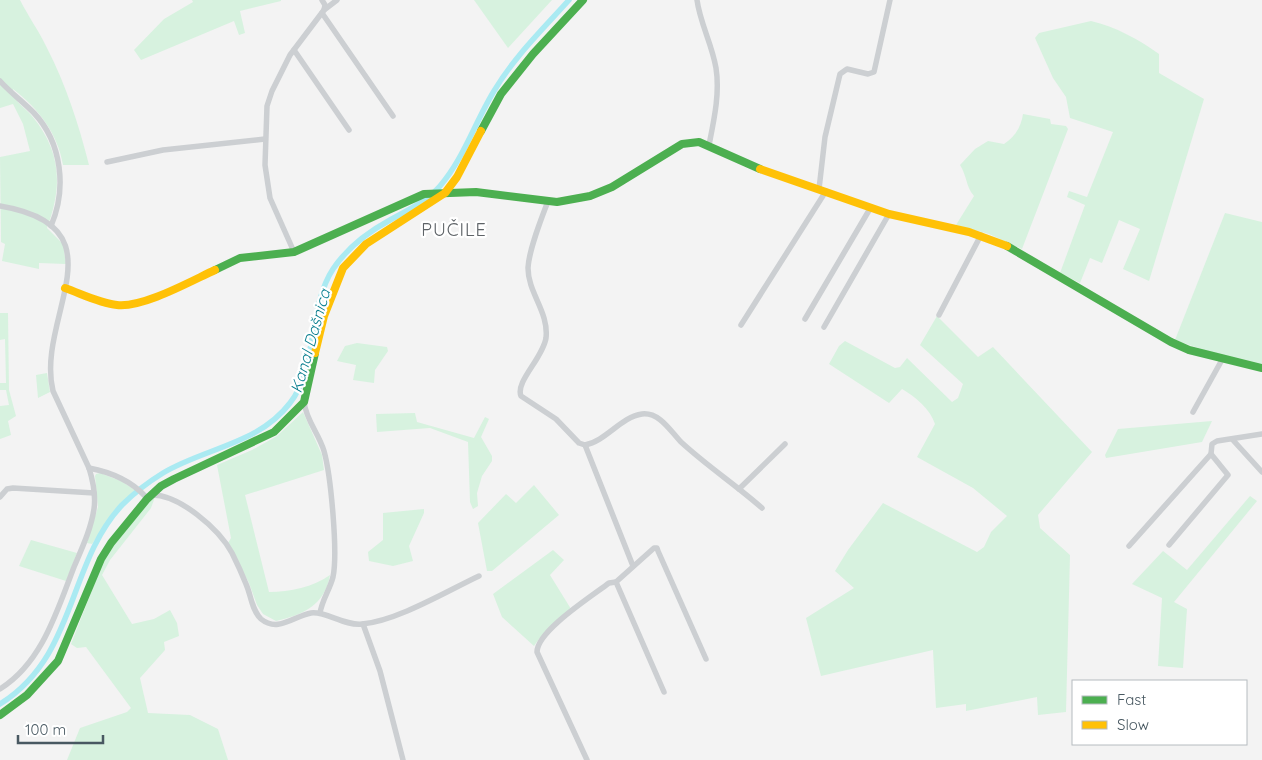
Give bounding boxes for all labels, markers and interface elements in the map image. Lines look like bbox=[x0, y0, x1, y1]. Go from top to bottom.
district label: PUČILE bbox=[421, 218, 487, 241]
water label: Kanal Dašnica bbox=[286, 286, 335, 395]
legend bbox=[1072, 680, 1247, 745]
text: Fast bbox=[1117, 690, 1146, 709]
scale bar bbox=[18, 712, 102, 744]
text: Slow bbox=[1117, 715, 1149, 734]
text: 100 m bbox=[25, 720, 66, 739]

